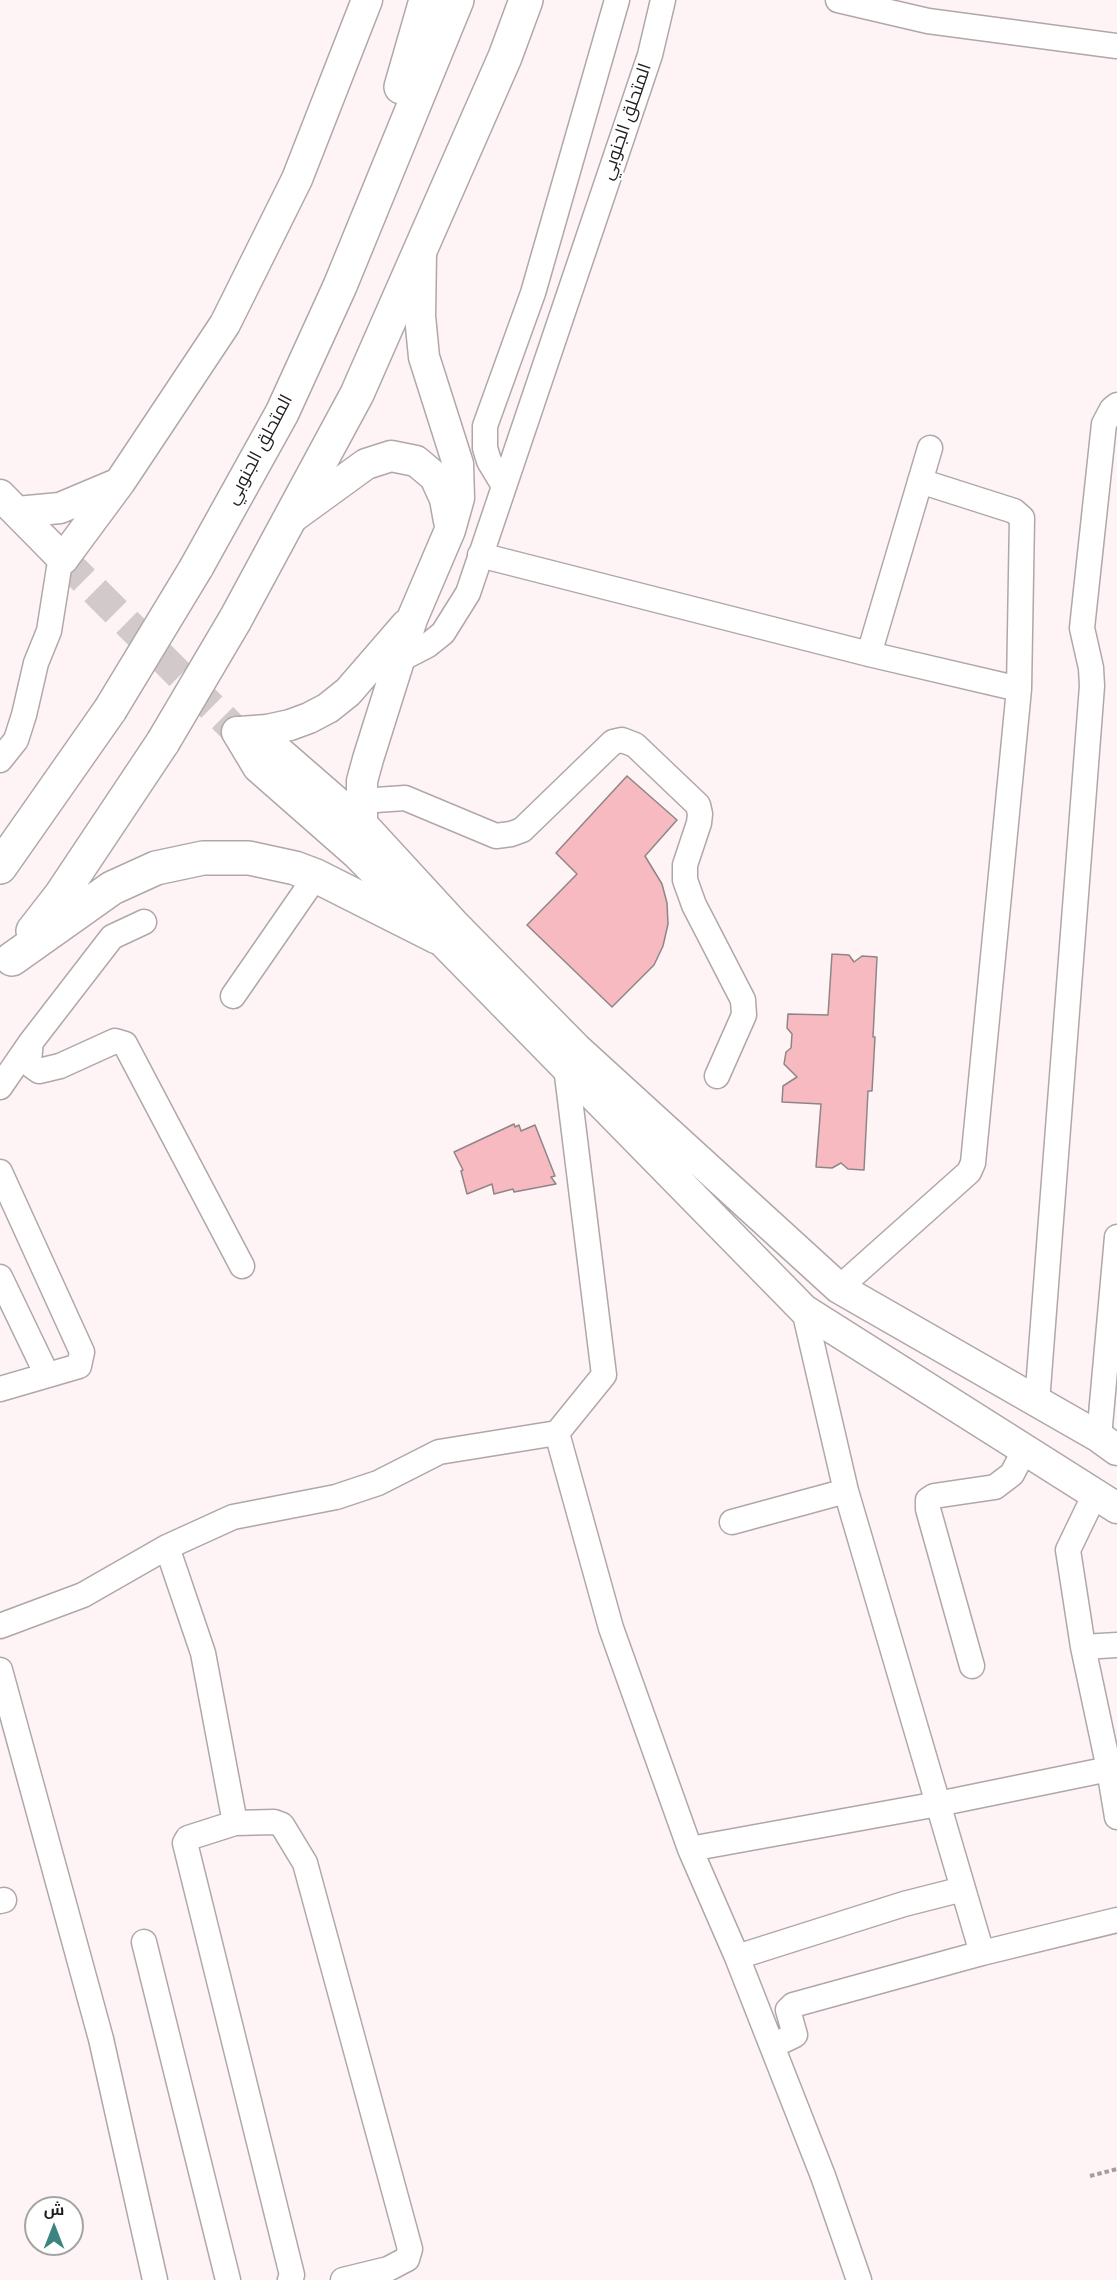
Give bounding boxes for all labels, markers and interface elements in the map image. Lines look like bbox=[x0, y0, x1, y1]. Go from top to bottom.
street label: المتحلق الجنوبي bbox=[597, 61, 657, 183]
street label: المتحلق الجنوبي bbox=[222, 391, 298, 509]
north arrow bbox=[24, 2196, 84, 2256]
text: ش bbox=[44, 2198, 64, 2221]

